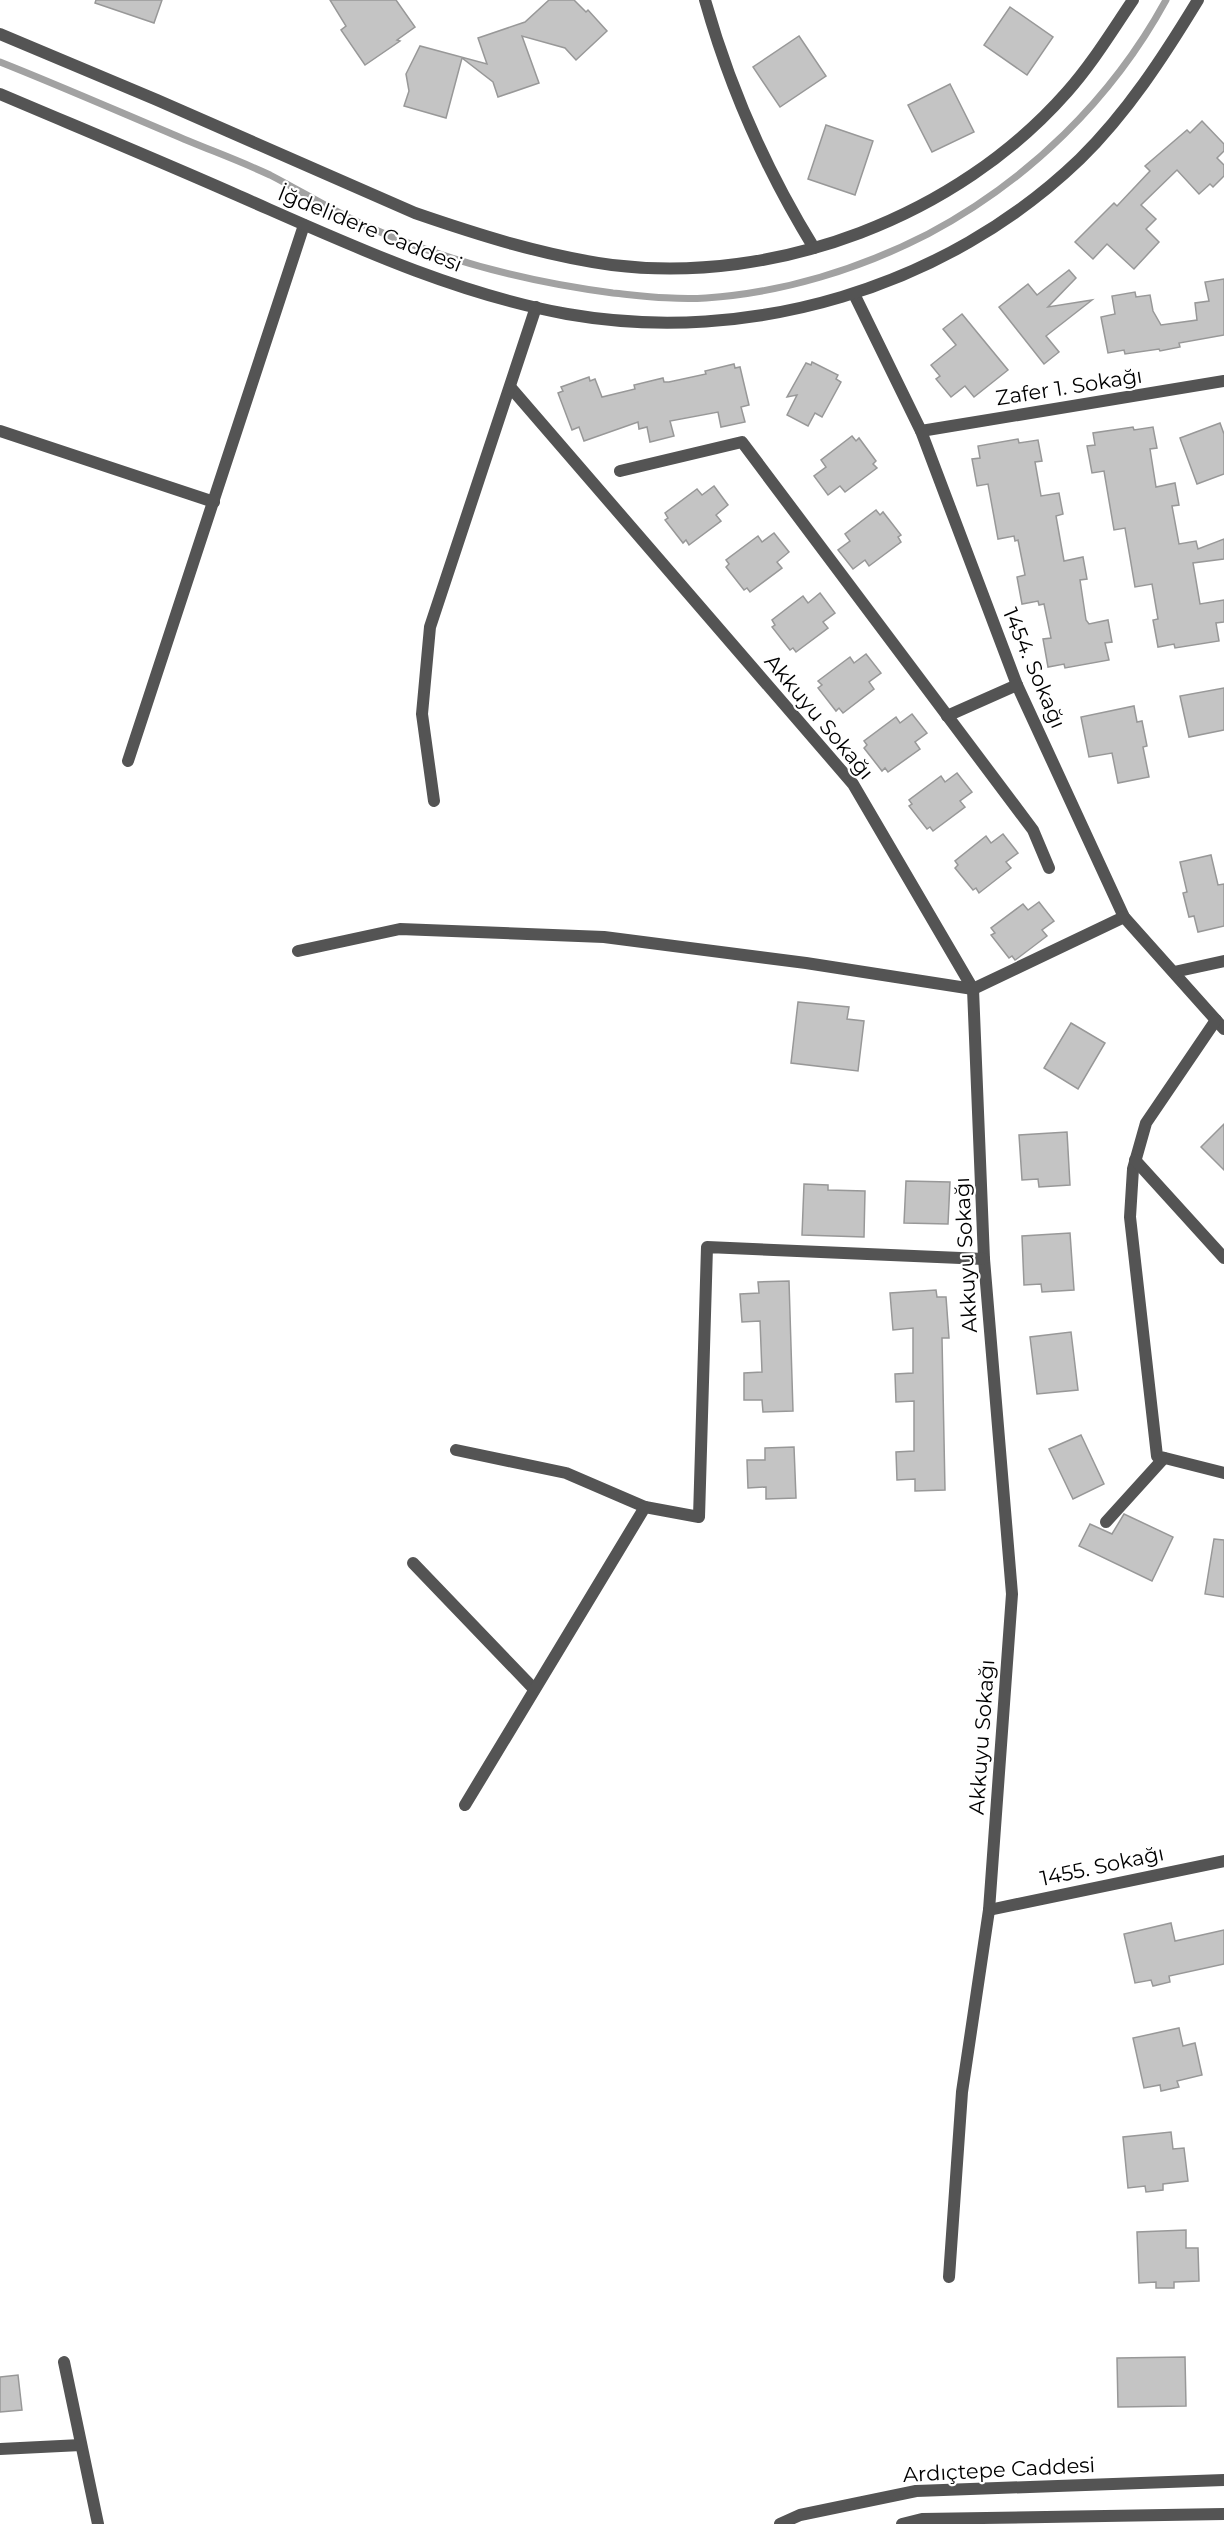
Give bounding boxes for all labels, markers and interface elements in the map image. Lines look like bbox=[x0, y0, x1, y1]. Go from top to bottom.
street label: İğdelidere Caddesi bbox=[274, 180, 466, 277]
street label: Zafer 1. Sokağı bbox=[994, 363, 1144, 410]
street label: 1454. Sokağı bbox=[998, 604, 1071, 732]
street label: Akkuyu Sokağı bbox=[760, 649, 879, 784]
street label: Akkuyu Sokağı bbox=[949, 1177, 982, 1333]
street label: Akkuyu Sokağı bbox=[964, 1658, 999, 1816]
street label: 1455. Sokağı bbox=[1038, 1840, 1166, 1891]
street label: Ardıçtepe Caddesi bbox=[902, 2452, 1096, 2487]

